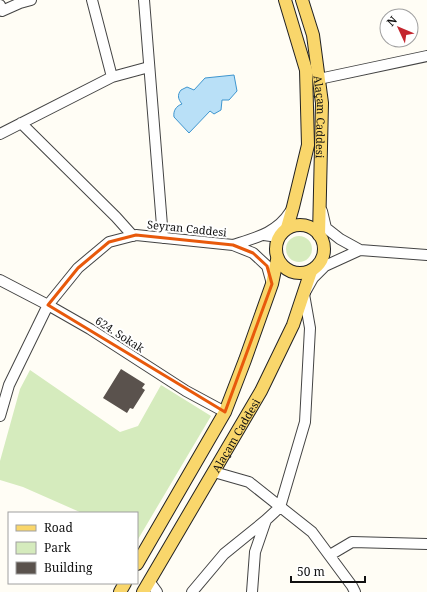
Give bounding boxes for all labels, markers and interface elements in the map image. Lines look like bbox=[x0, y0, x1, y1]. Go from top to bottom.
north arrow bbox=[379, 8, 419, 48]
text: N bbox=[383, 12, 400, 29]
street label: Alaçam Caddesi bbox=[311, 74, 330, 159]
street label: Seyran Caddesi bbox=[146, 216, 228, 240]
street label: 624. Sokak bbox=[93, 313, 148, 356]
street label: Alaçam Caddesi bbox=[208, 395, 263, 475]
legend bbox=[8, 512, 138, 584]
text: Road bbox=[44, 519, 74, 536]
text: Park bbox=[44, 539, 72, 556]
scale bar bbox=[291, 558, 365, 584]
text: Building bbox=[44, 559, 93, 576]
text: 50 m bbox=[297, 563, 325, 580]

